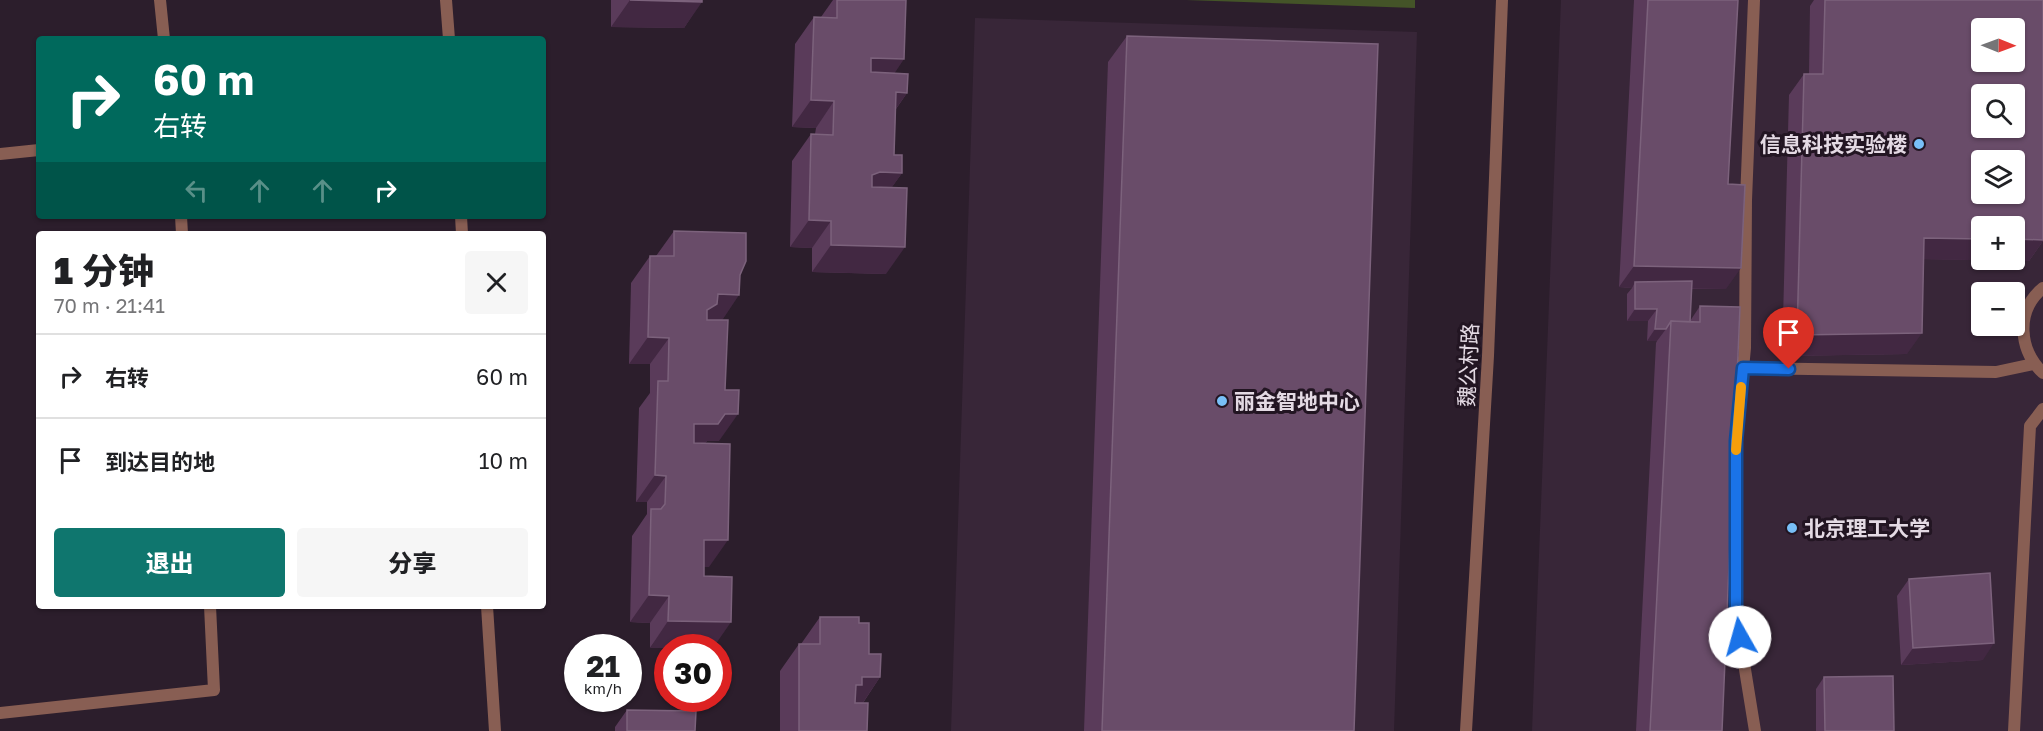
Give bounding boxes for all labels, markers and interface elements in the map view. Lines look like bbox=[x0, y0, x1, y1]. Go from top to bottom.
north arrow bbox=[1971, 18, 2025, 72]
map controls bbox=[1971, 18, 2025, 336]
text: 60 m bbox=[153, 54, 254, 104]
icon: right bbox=[54, 60, 132, 138]
button: search bbox=[1971, 84, 2025, 138]
text: 右转 bbox=[153, 110, 207, 142]
place label: 信息科技实验楼 bbox=[1760, 131, 1907, 157]
marker: 信息科技实验楼 bbox=[1912, 137, 1926, 151]
button: layers bbox=[1971, 150, 2025, 204]
icon: left bbox=[180, 174, 213, 207]
icon: ahead bbox=[243, 174, 276, 207]
icon: ahead bbox=[306, 174, 339, 207]
icon: right bbox=[369, 174, 402, 207]
button: + bbox=[1971, 216, 2025, 270]
text: 1 分钟 bbox=[54, 249, 154, 292]
button: close bbox=[465, 251, 528, 314]
button: − bbox=[1971, 282, 2025, 336]
text: 70 m · 21:41 bbox=[54, 293, 165, 317]
pin bbox=[1763, 307, 1814, 369]
icon: arrive bbox=[1772, 316, 1805, 349]
street label: 魏公村路 bbox=[1453, 322, 1483, 408]
icon: right bbox=[54, 360, 87, 393]
text: 60 m bbox=[476, 363, 528, 390]
text: 右转 bbox=[105, 364, 149, 391]
place label: 丽金智地中心 bbox=[1234, 388, 1360, 414]
marker: 丽金智地中心 bbox=[1215, 394, 1229, 408]
icon: arrive bbox=[54, 444, 87, 477]
text: 10 m bbox=[479, 447, 528, 474]
text: 到达目的地 bbox=[105, 448, 215, 475]
place label: 北京理工大学 bbox=[1804, 515, 1930, 541]
marker: 北京理工大学 bbox=[1785, 521, 1799, 535]
button: 退出 bbox=[54, 528, 285, 597]
button: 分享 bbox=[297, 528, 528, 597]
position arrow bbox=[1708, 605, 1772, 669]
speed limit sign: 30 bbox=[654, 634, 732, 712]
text: 21 bbox=[586, 648, 620, 684]
text: km/h bbox=[584, 679, 622, 697]

